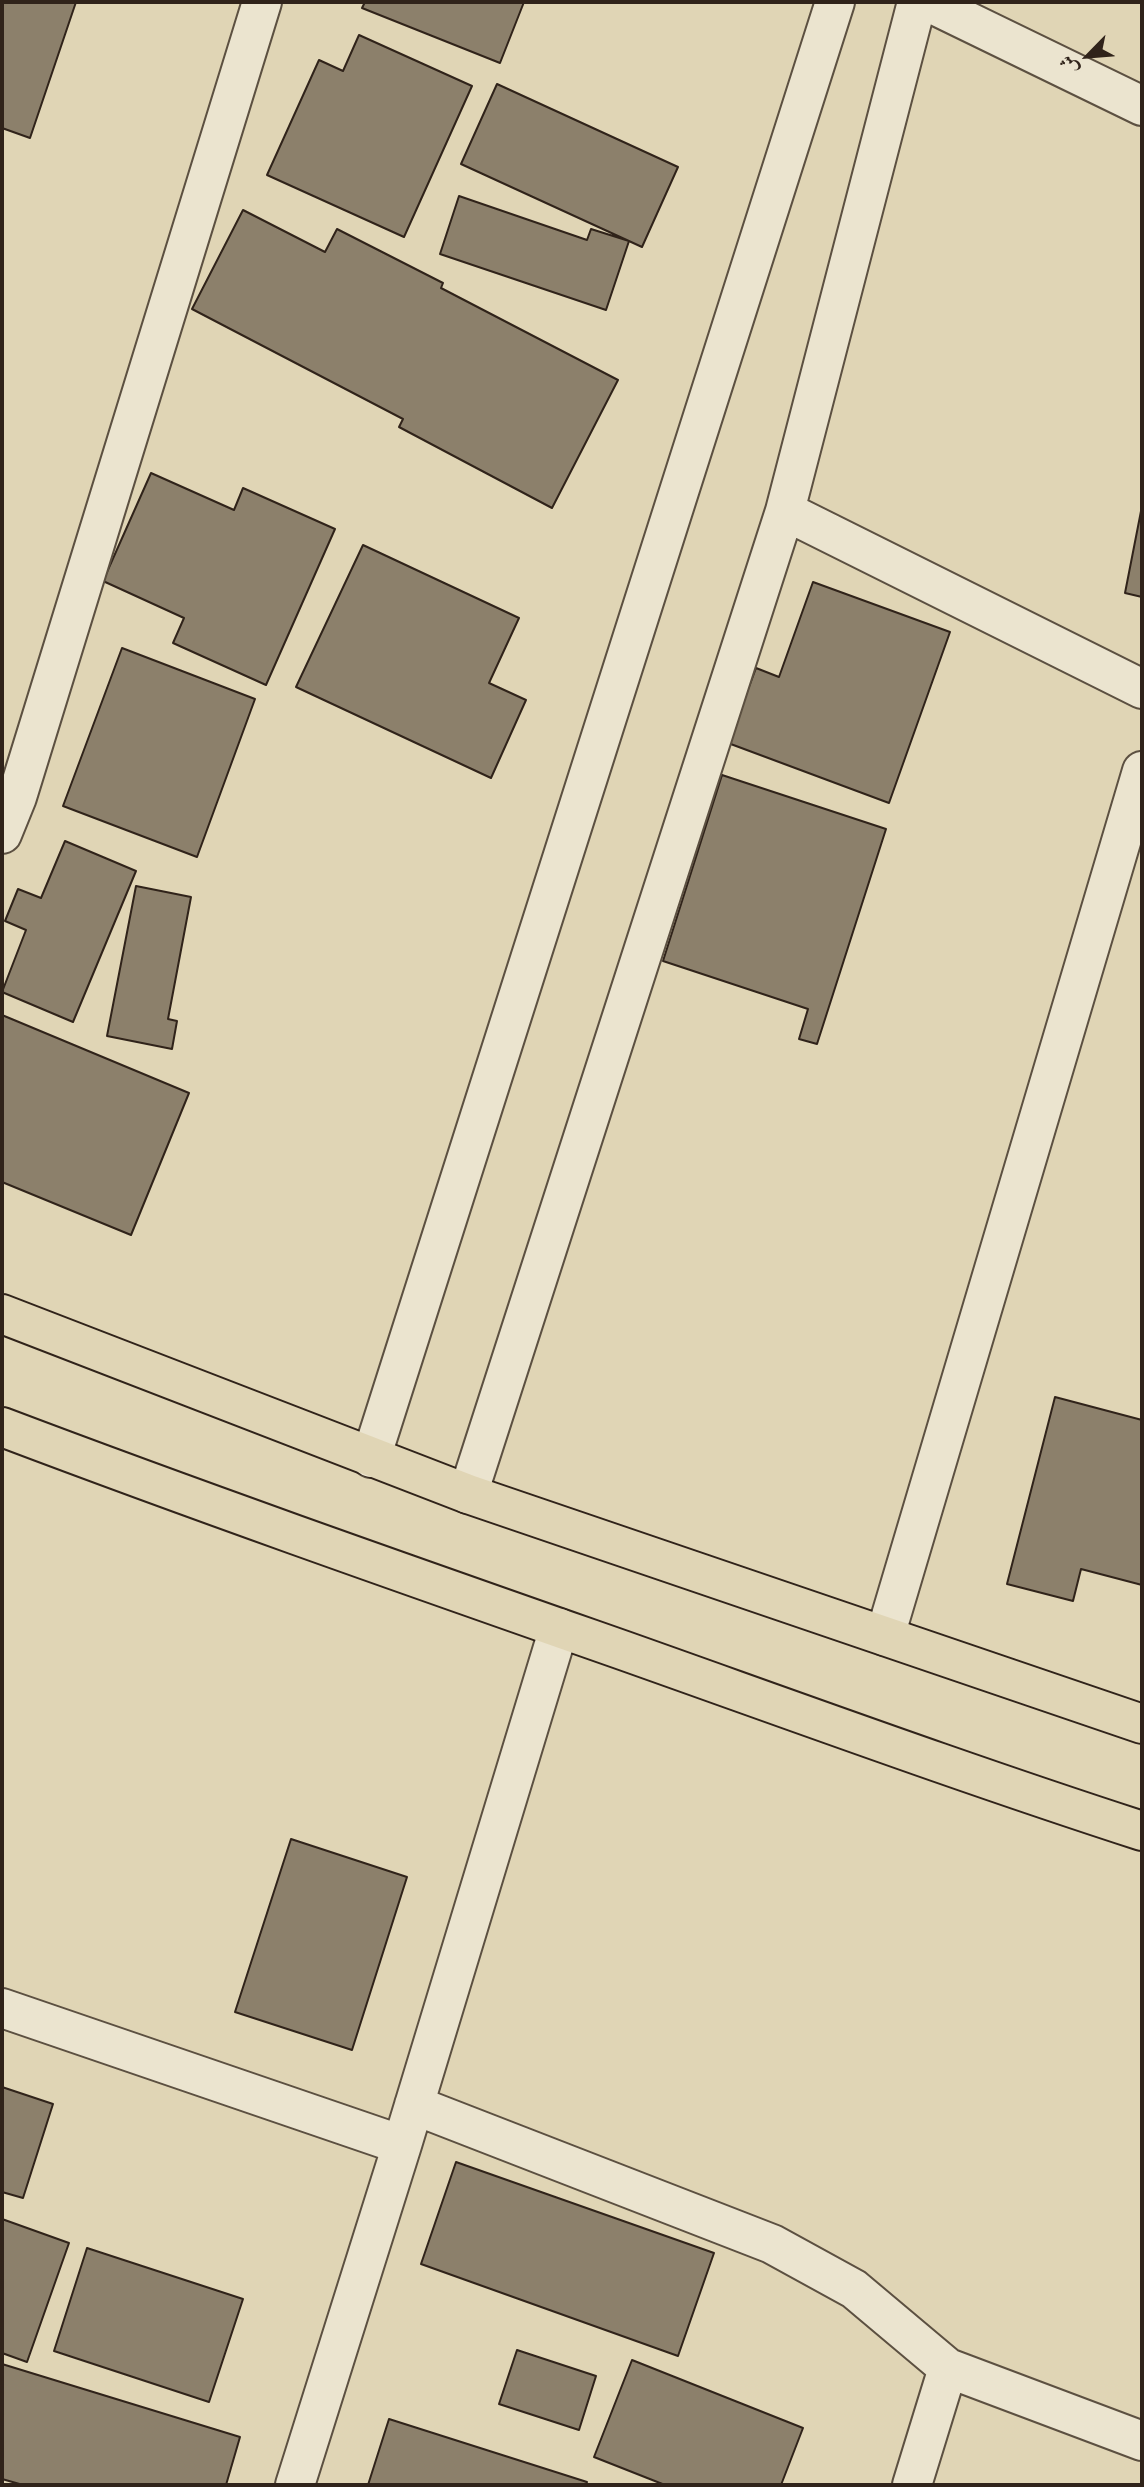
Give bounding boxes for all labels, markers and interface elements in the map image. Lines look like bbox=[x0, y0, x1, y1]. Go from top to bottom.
north arrow bbox=[1053, 21, 1123, 91]
text: ش bbox=[1054, 51, 1084, 78]

